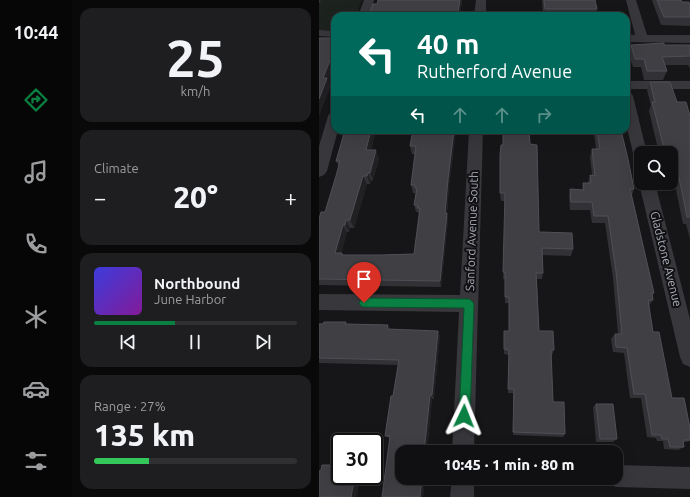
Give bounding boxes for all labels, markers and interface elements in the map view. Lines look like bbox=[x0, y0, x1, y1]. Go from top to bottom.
text: 10:44 bbox=[13, 22, 59, 42]
icon: left bbox=[351, 28, 403, 80]
text: 40 m bbox=[417, 28, 479, 59]
text: 25 bbox=[166, 29, 225, 87]
text: Rutherford Avenue bbox=[417, 61, 572, 81]
text: km/h bbox=[180, 84, 211, 98]
icon: directions bbox=[22, 86, 50, 114]
icon: left bbox=[407, 104, 429, 126]
icon: ahead bbox=[449, 104, 471, 126]
icon: ahead bbox=[491, 104, 513, 126]
icon: right bbox=[533, 104, 555, 126]
map controls bbox=[634, 146, 678, 190]
button: search bbox=[634, 146, 678, 190]
icon: music bbox=[22, 158, 50, 186]
text: Climate bbox=[94, 161, 139, 175]
street label: Sanford Avenue South bbox=[463, 171, 480, 291]
text: 20° bbox=[173, 180, 218, 214]
text: − bbox=[94, 185, 106, 210]
text: + bbox=[285, 185, 297, 210]
street label: Gladstone Avenue bbox=[648, 210, 685, 308]
icon: phone bbox=[22, 230, 50, 258]
pin bbox=[347, 262, 381, 303]
icon: arrive bbox=[353, 268, 375, 290]
text: Northbound bbox=[154, 275, 240, 292]
text: June Harbor bbox=[154, 292, 226, 306]
icon: climate bbox=[22, 303, 50, 331]
icon: previous bbox=[117, 331, 139, 353]
icon: pause bbox=[184, 331, 206, 353]
icon: next bbox=[252, 331, 274, 353]
icon: car bbox=[22, 375, 50, 403]
position arrow bbox=[443, 395, 485, 437]
text: Range · 27% bbox=[94, 399, 166, 413]
text: 135 km bbox=[94, 418, 195, 452]
speed limit sign: 30 bbox=[331, 433, 383, 485]
icon: filters bbox=[22, 447, 50, 475]
text: 10:45 · 1 min · 80 m bbox=[444, 456, 574, 473]

